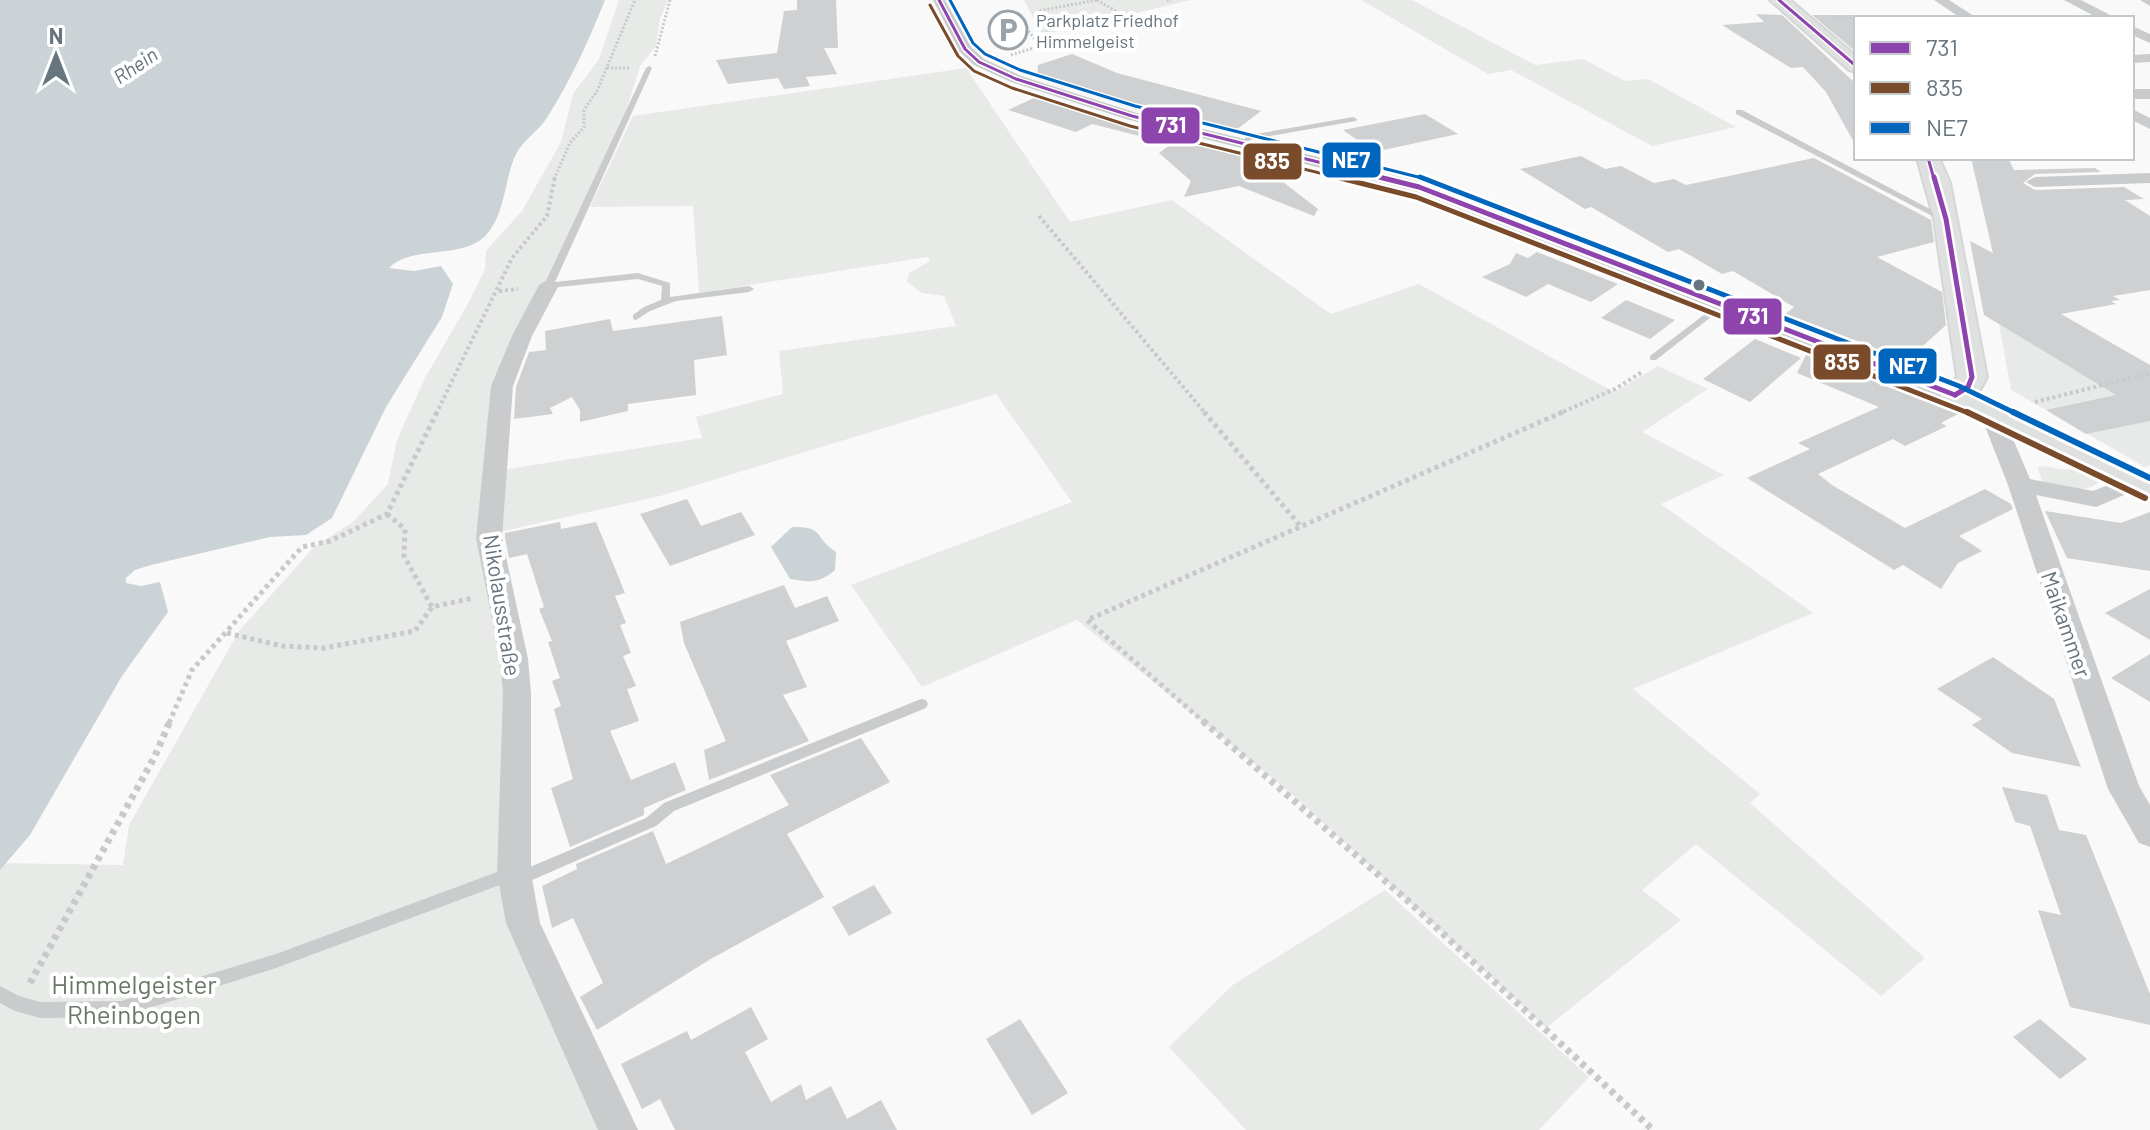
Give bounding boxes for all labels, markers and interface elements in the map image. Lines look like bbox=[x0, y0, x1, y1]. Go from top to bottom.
parking icon: Parkplatz Friedhof Himmelgeist bbox=[987, 9, 1029, 51]
place label: Parkplatz Friedhof Himmelgeist bbox=[1036, 9, 1179, 52]
north arrow bbox=[16, 16, 96, 96]
legend bbox=[1854, 16, 2134, 160]
text: N bbox=[49, 22, 63, 48]
text: 731 bbox=[1926, 32, 1958, 61]
water label: Rhein bbox=[108, 42, 162, 88]
text: 835 bbox=[1926, 72, 1963, 101]
line badge: 731 bbox=[1140, 106, 1201, 145]
text: 731 bbox=[1156, 111, 1186, 137]
text: NE7 bbox=[1926, 112, 1968, 141]
line badge: NE7 bbox=[1321, 141, 1382, 179]
line badge: 835 bbox=[1242, 142, 1303, 181]
text: NE7 bbox=[1332, 146, 1370, 172]
text: 835 bbox=[1254, 147, 1290, 173]
unlabelled marker bbox=[1691, 277, 1707, 293]
line badge: 731 bbox=[1722, 297, 1783, 336]
text: 731 bbox=[1738, 302, 1768, 328]
line badge: 835 bbox=[1812, 343, 1872, 381]
line badge: NE7 bbox=[1877, 347, 1938, 385]
text: 835 bbox=[1824, 348, 1860, 374]
text: NE7 bbox=[1889, 352, 1927, 378]
street label: Nikolausstraße bbox=[479, 532, 527, 678]
street label: Maikammer bbox=[2037, 567, 2097, 681]
park label: Himmelgeister Rheinbogen bbox=[51, 968, 217, 1029]

